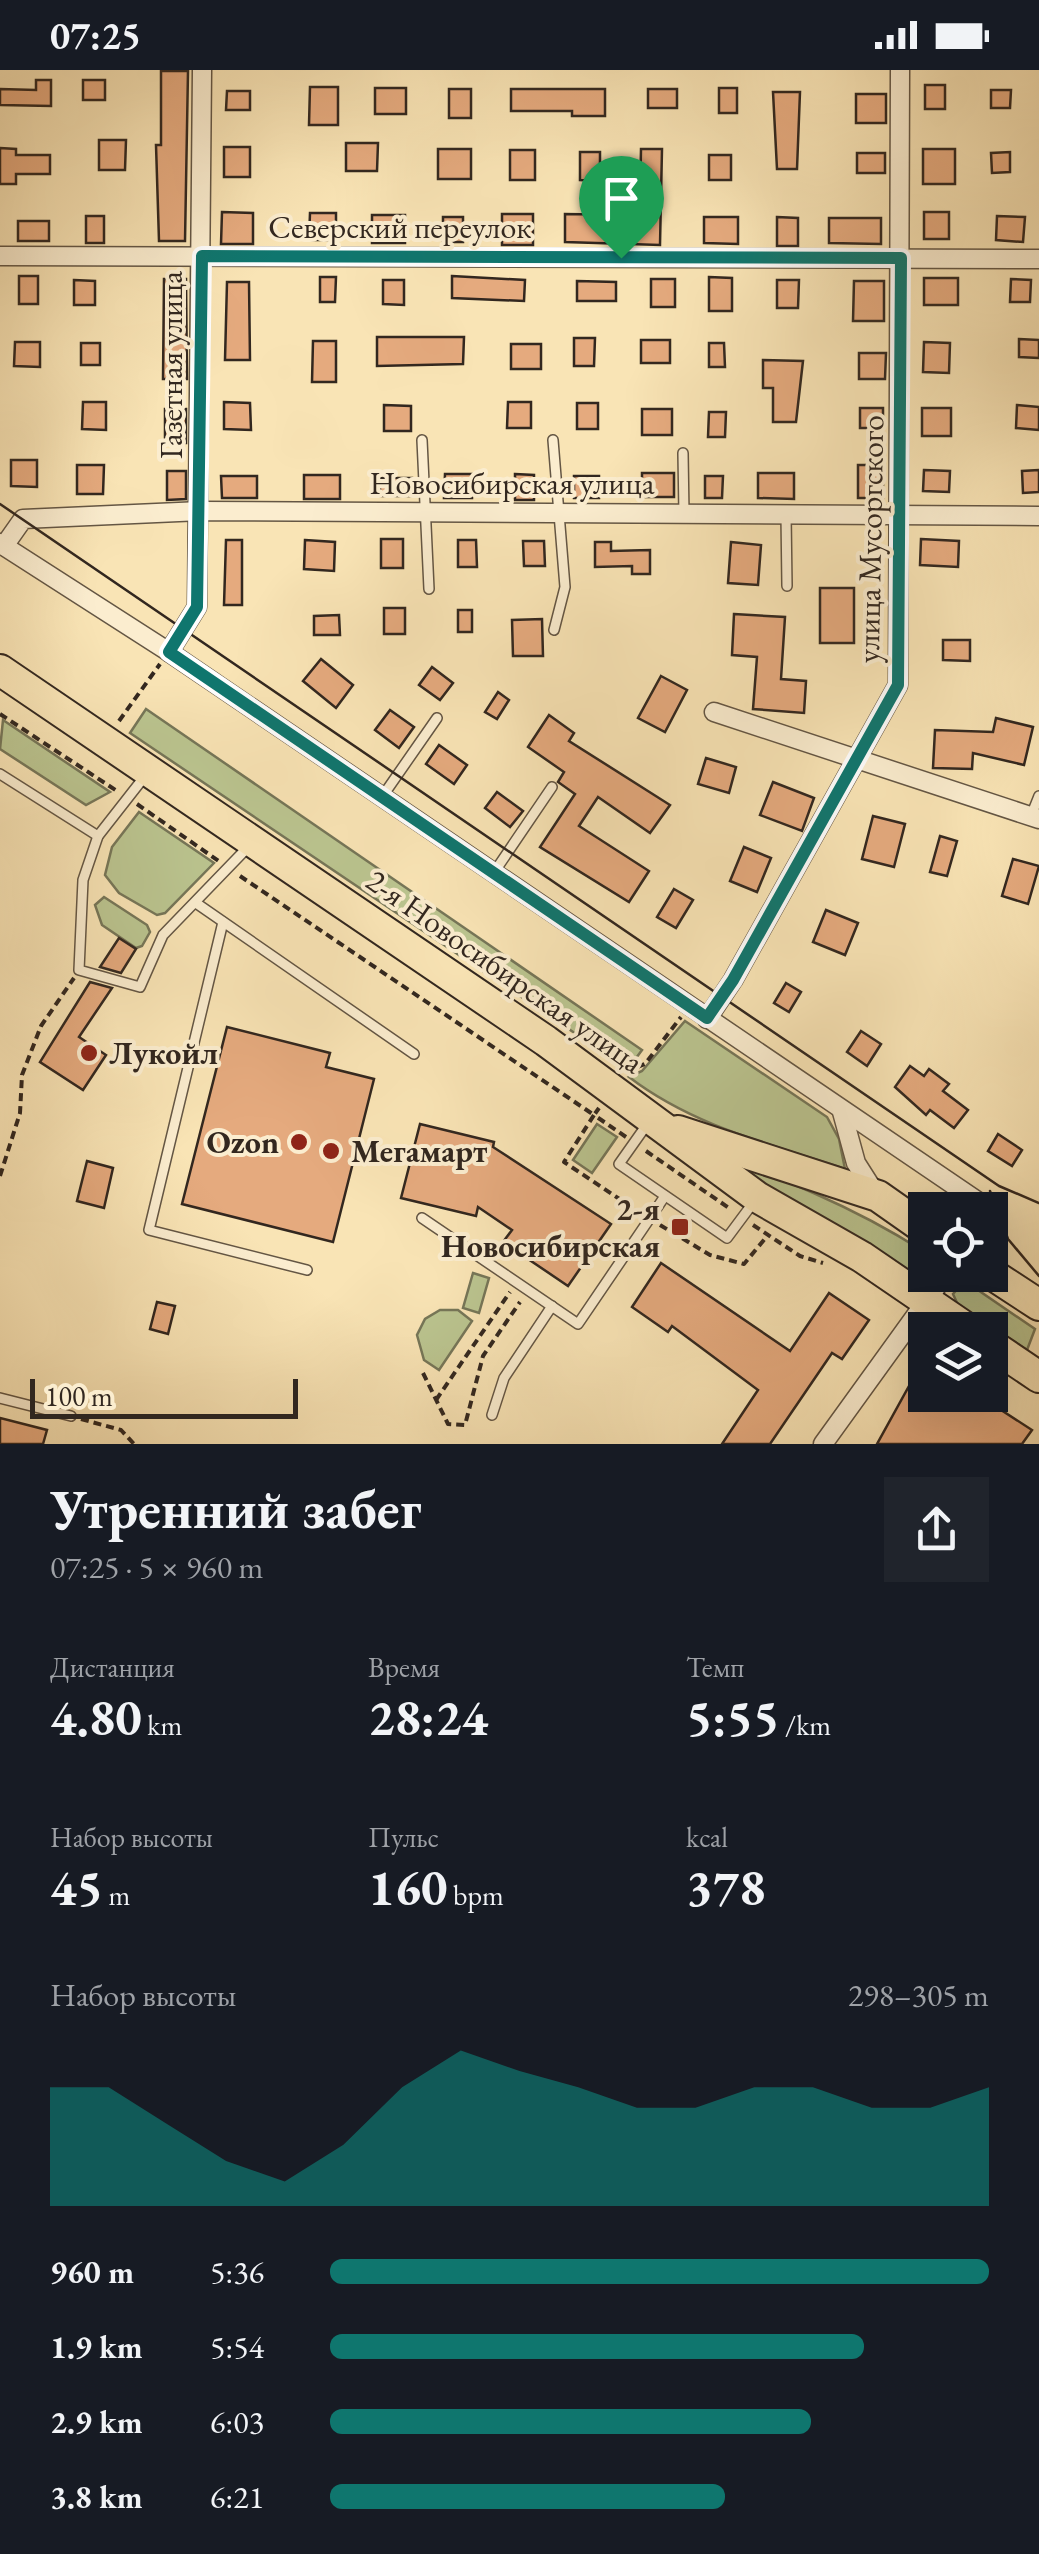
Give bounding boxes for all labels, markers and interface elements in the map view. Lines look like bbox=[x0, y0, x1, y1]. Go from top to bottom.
text: 07:25 bbox=[50, 11, 141, 60]
pin bbox=[579, 156, 664, 259]
icon: arrive bbox=[594, 171, 649, 226]
street label: Северский переулок bbox=[268, 206, 532, 248]
street label: Газетная улица bbox=[150, 271, 192, 459]
street label: улица Мусоргского bbox=[847, 415, 893, 663]
street label: Новосибирская улица bbox=[370, 462, 655, 504]
street label: 2-я Новосибирская улица bbox=[358, 859, 652, 1083]
place label: Лукойл bbox=[109, 1032, 218, 1074]
marker: Лукойл bbox=[78, 1042, 100, 1064]
place label: Ozon bbox=[206, 1121, 279, 1163]
place label: Мегамарт bbox=[351, 1130, 488, 1172]
marker: Ozon bbox=[288, 1131, 310, 1153]
marker: Мегамарт bbox=[320, 1140, 342, 1162]
place label: 2-я Новосибирская bbox=[441, 1188, 660, 1267]
map controls bbox=[908, 1192, 1008, 1412]
button: locate bbox=[908, 1192, 1008, 1292]
marker: 2-я Новосибирская bbox=[669, 1216, 691, 1238]
button: layers bbox=[908, 1312, 1008, 1412]
scale bar bbox=[30, 1374, 298, 1418]
text: 100 m bbox=[45, 1378, 113, 1414]
text: Утренний забег bbox=[50, 1473, 422, 1544]
button: share bbox=[884, 1477, 989, 1582]
text: 07:25 · 5 × 960 m bbox=[50, 1546, 263, 1588]
text: Дистанция bbox=[50, 1649, 175, 1685]
text: Время bbox=[368, 1649, 440, 1685]
text: Темп bbox=[686, 1649, 744, 1685]
text: 4.80 bbox=[50, 1685, 142, 1750]
text: 28:24 bbox=[368, 1685, 488, 1750]
text: 5:55 bbox=[686, 1685, 779, 1750]
text: km bbox=[142, 1707, 182, 1743]
text: /km bbox=[779, 1707, 831, 1743]
text: Набор высоты bbox=[50, 1819, 213, 1855]
text: Пульс bbox=[368, 1819, 439, 1855]
text: kcal bbox=[686, 1819, 728, 1855]
text: 45 bbox=[50, 1855, 103, 1920]
text: 160 bbox=[368, 1855, 447, 1920]
text: 378 bbox=[686, 1855, 765, 1920]
text: m bbox=[103, 1877, 130, 1913]
text: bpm bbox=[447, 1877, 504, 1913]
text: Набор высоты bbox=[50, 1974, 236, 2016]
text: 298–305 m bbox=[848, 1974, 989, 2016]
text: 960 m bbox=[50, 2251, 134, 2293]
text: 5:36 bbox=[210, 2251, 264, 2293]
text: 1.9 km bbox=[50, 2326, 143, 2368]
text: 5:54 bbox=[210, 2326, 264, 2368]
text: 2.9 km bbox=[50, 2401, 143, 2443]
text: 6:03 bbox=[210, 2401, 264, 2443]
text: 3.8 km bbox=[50, 2476, 143, 2518]
text: 6:21 bbox=[210, 2476, 264, 2518]

